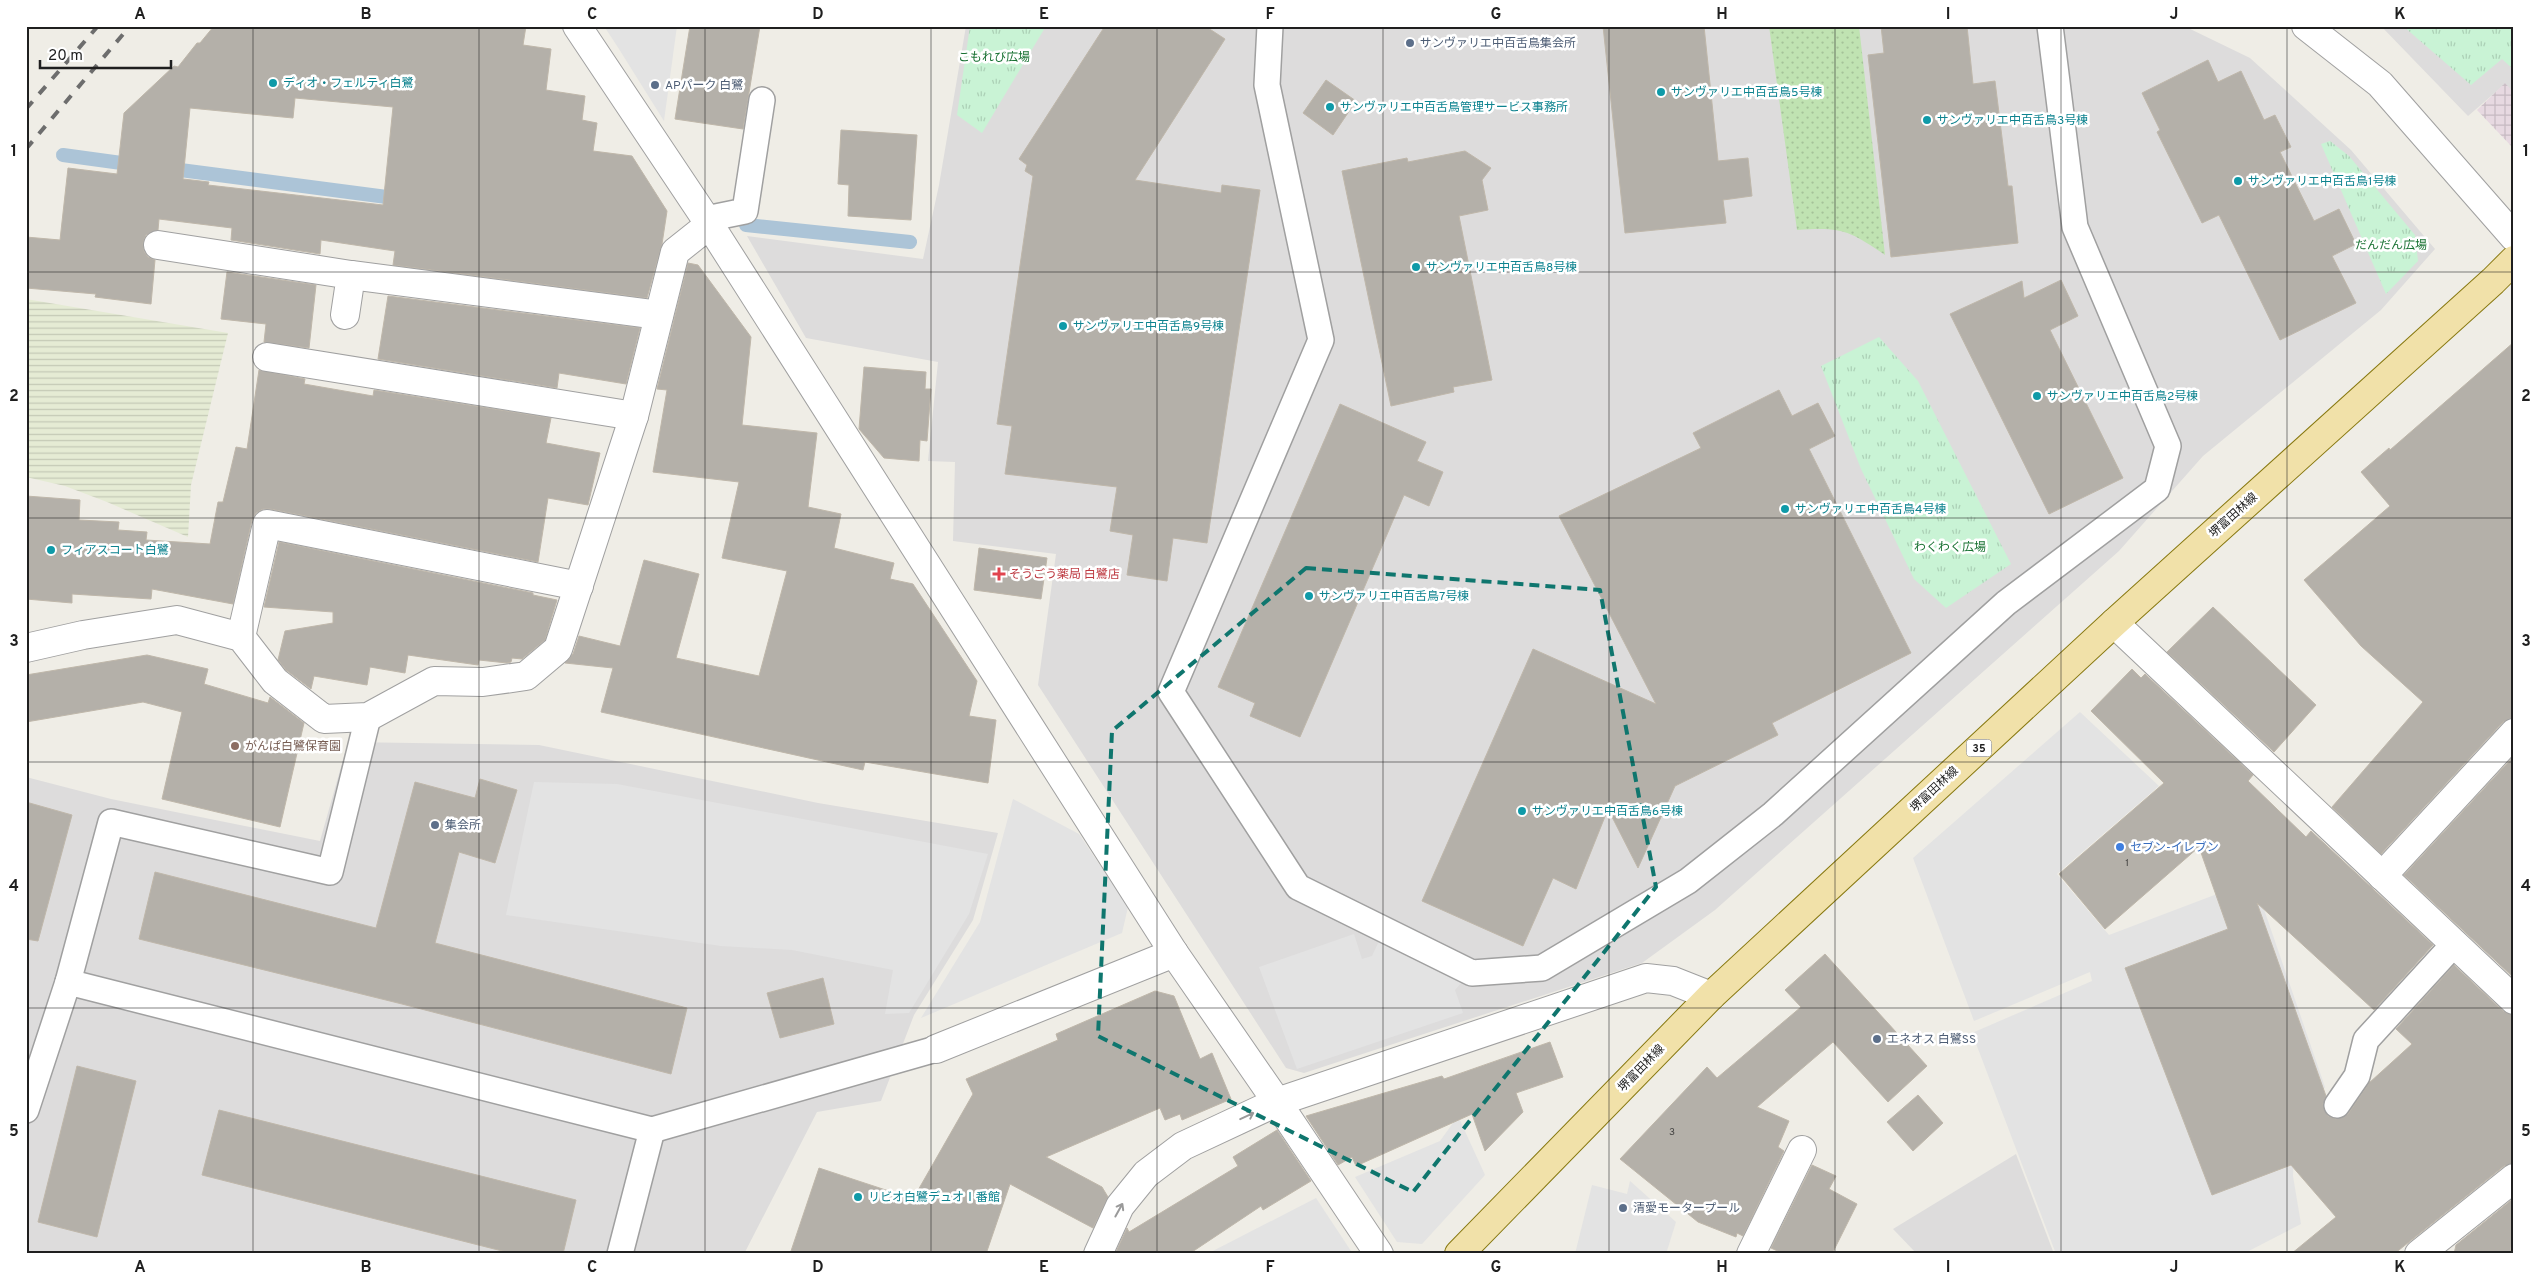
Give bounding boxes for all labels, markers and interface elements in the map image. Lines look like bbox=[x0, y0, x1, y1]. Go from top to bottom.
text: A bbox=[134, 5, 146, 25]
text: B bbox=[360, 5, 372, 25]
text: C bbox=[587, 5, 597, 25]
text: D bbox=[812, 5, 824, 25]
text: E bbox=[1039, 5, 1049, 25]
text: F bbox=[1265, 5, 1275, 25]
text: G bbox=[1491, 5, 1501, 25]
text: H bbox=[1716, 5, 1728, 25]
text: I bbox=[1946, 5, 1950, 25]
text: J bbox=[2170, 5, 2178, 25]
text: K bbox=[2394, 5, 2406, 25]
place label: サンヴァリエ中百舌鳥集会所 bbox=[1420, 36, 1576, 52]
marker: サンヴァリエ中百舌鳥集会所 bbox=[1404, 37, 1416, 49]
scale bar bbox=[40, 38, 171, 70]
text: 20 m bbox=[48, 47, 83, 66]
park label: こもれび広場 bbox=[958, 50, 1030, 66]
place label: ディオ・フェルティ白鷺 bbox=[283, 76, 413, 92]
marker: ディオ・フェルティ白鷺 bbox=[267, 77, 279, 89]
place label: APパーク 白鷺 bbox=[665, 78, 743, 94]
marker: APパーク 白鷺 bbox=[649, 79, 661, 91]
place label: サンヴァリエ中百舌鳥5号棟 bbox=[1671, 85, 1822, 101]
marker: サンヴァリエ中百舌鳥5号棟 bbox=[1655, 86, 1667, 98]
place label: サンヴァリエ中百舌鳥管理サービス事務所 bbox=[1340, 100, 1568, 116]
marker: サンヴァリエ中百舌鳥管理サービス事務所 bbox=[1324, 101, 1336, 113]
place label: サンヴァリエ中百舌鳥3号棟 bbox=[1937, 113, 2088, 129]
marker: サンヴァリエ中百舌鳥3号棟 bbox=[1921, 114, 1933, 126]
text: 1 bbox=[11, 142, 17, 162]
text: 1 bbox=[2523, 142, 2529, 162]
place label: サンヴァリエ中百舌鳥1号棟 bbox=[2248, 174, 2396, 190]
marker: サンヴァリエ中百舌鳥1号棟 bbox=[2232, 175, 2244, 187]
park label: だんだん広場 bbox=[2355, 238, 2427, 254]
place label: サンヴァリエ中百舌鳥8号棟 bbox=[1426, 260, 1577, 276]
marker: サンヴァリエ中百舌鳥8号棟 bbox=[1410, 261, 1422, 273]
place label: サンヴァリエ中百舌鳥9号棟 bbox=[1073, 319, 1224, 335]
marker: サンヴァリエ中百舌鳥9号棟 bbox=[1057, 320, 1069, 332]
text: 2 bbox=[9, 387, 19, 407]
text: 2 bbox=[2521, 387, 2531, 407]
place label: サンヴァリエ中百舌鳥2号棟 bbox=[2047, 389, 2198, 405]
marker: サンヴァリエ中百舌鳥2号棟 bbox=[2031, 390, 2043, 402]
street label: 堺富田林線 bbox=[2206, 490, 2261, 542]
place label: サンヴァリエ中百舌鳥4号棟 bbox=[1795, 502, 1946, 518]
marker: サンヴァリエ中百舌鳥4号棟 bbox=[1779, 503, 1791, 515]
park label: わくわく広場 bbox=[1914, 540, 1986, 556]
place label: フィアスコート白鷺 bbox=[61, 543, 169, 559]
marker: フィアスコート白鷺 bbox=[45, 544, 57, 556]
place label: そうごう薬局 白鷺店 bbox=[1009, 567, 1120, 583]
marker: そうごう薬局 白鷺店 bbox=[993, 568, 1005, 580]
place label: サンヴァリエ中百舌鳥7号棟 bbox=[1319, 589, 1469, 605]
marker: サンヴァリエ中百舌鳥7号棟 bbox=[1303, 590, 1315, 602]
text: 3 bbox=[9, 632, 19, 652]
text: 3 bbox=[2521, 632, 2531, 652]
place label: がんぱ白鷺保育園 bbox=[245, 739, 341, 755]
marker: がんぱ白鷺保育園 bbox=[229, 740, 241, 752]
road number: 35 bbox=[1966, 740, 1992, 756]
street label: 堺富田林線 bbox=[1907, 763, 1962, 816]
place label: サンヴァリエ中百舌鳥6号棟 bbox=[1532, 804, 1683, 820]
marker: サンヴァリエ中百舌鳥6号棟 bbox=[1516, 805, 1528, 817]
place label: 集会所 bbox=[445, 818, 481, 834]
marker: 集会所 bbox=[429, 819, 441, 831]
place label: セブン-イレブン bbox=[2130, 840, 2219, 856]
marker: セブン-イレブン bbox=[2114, 841, 2126, 853]
house number: 1 bbox=[2125, 857, 2129, 870]
text: 4 bbox=[9, 877, 19, 897]
text: 4 bbox=[2521, 877, 2531, 897]
place label: エネオス 白鷺SS bbox=[1887, 1032, 1976, 1048]
marker: エネオス 白鷺SS bbox=[1871, 1033, 1883, 1045]
street label: 堺富田林線 bbox=[1615, 1042, 1668, 1096]
one-way arrow bbox=[1239, 1111, 1254, 1120]
text: 5 bbox=[9, 1122, 19, 1142]
text: 5 bbox=[2521, 1122, 2531, 1142]
house number: 3 bbox=[1669, 1126, 1675, 1139]
place label: リビオ白鷺デュオⅠ番館 bbox=[868, 1190, 1000, 1206]
marker: リビオ白鷺デュオⅠ番館 bbox=[852, 1191, 864, 1203]
place label: 清愛モータープール bbox=[1633, 1201, 1740, 1217]
marker: 清愛モータープール bbox=[1617, 1202, 1629, 1214]
one-way arrow bbox=[1115, 1203, 1124, 1218]
text: A bbox=[134, 1258, 146, 1278]
text: B bbox=[360, 1258, 372, 1278]
text: C bbox=[587, 1258, 597, 1278]
text: D bbox=[812, 1258, 824, 1278]
text: E bbox=[1039, 1258, 1049, 1278]
text: F bbox=[1265, 1258, 1275, 1278]
text: G bbox=[1491, 1258, 1501, 1278]
text: H bbox=[1716, 1258, 1728, 1278]
text: I bbox=[1946, 1258, 1950, 1278]
text: J bbox=[2170, 1258, 2178, 1278]
text: K bbox=[2394, 1258, 2406, 1278]

